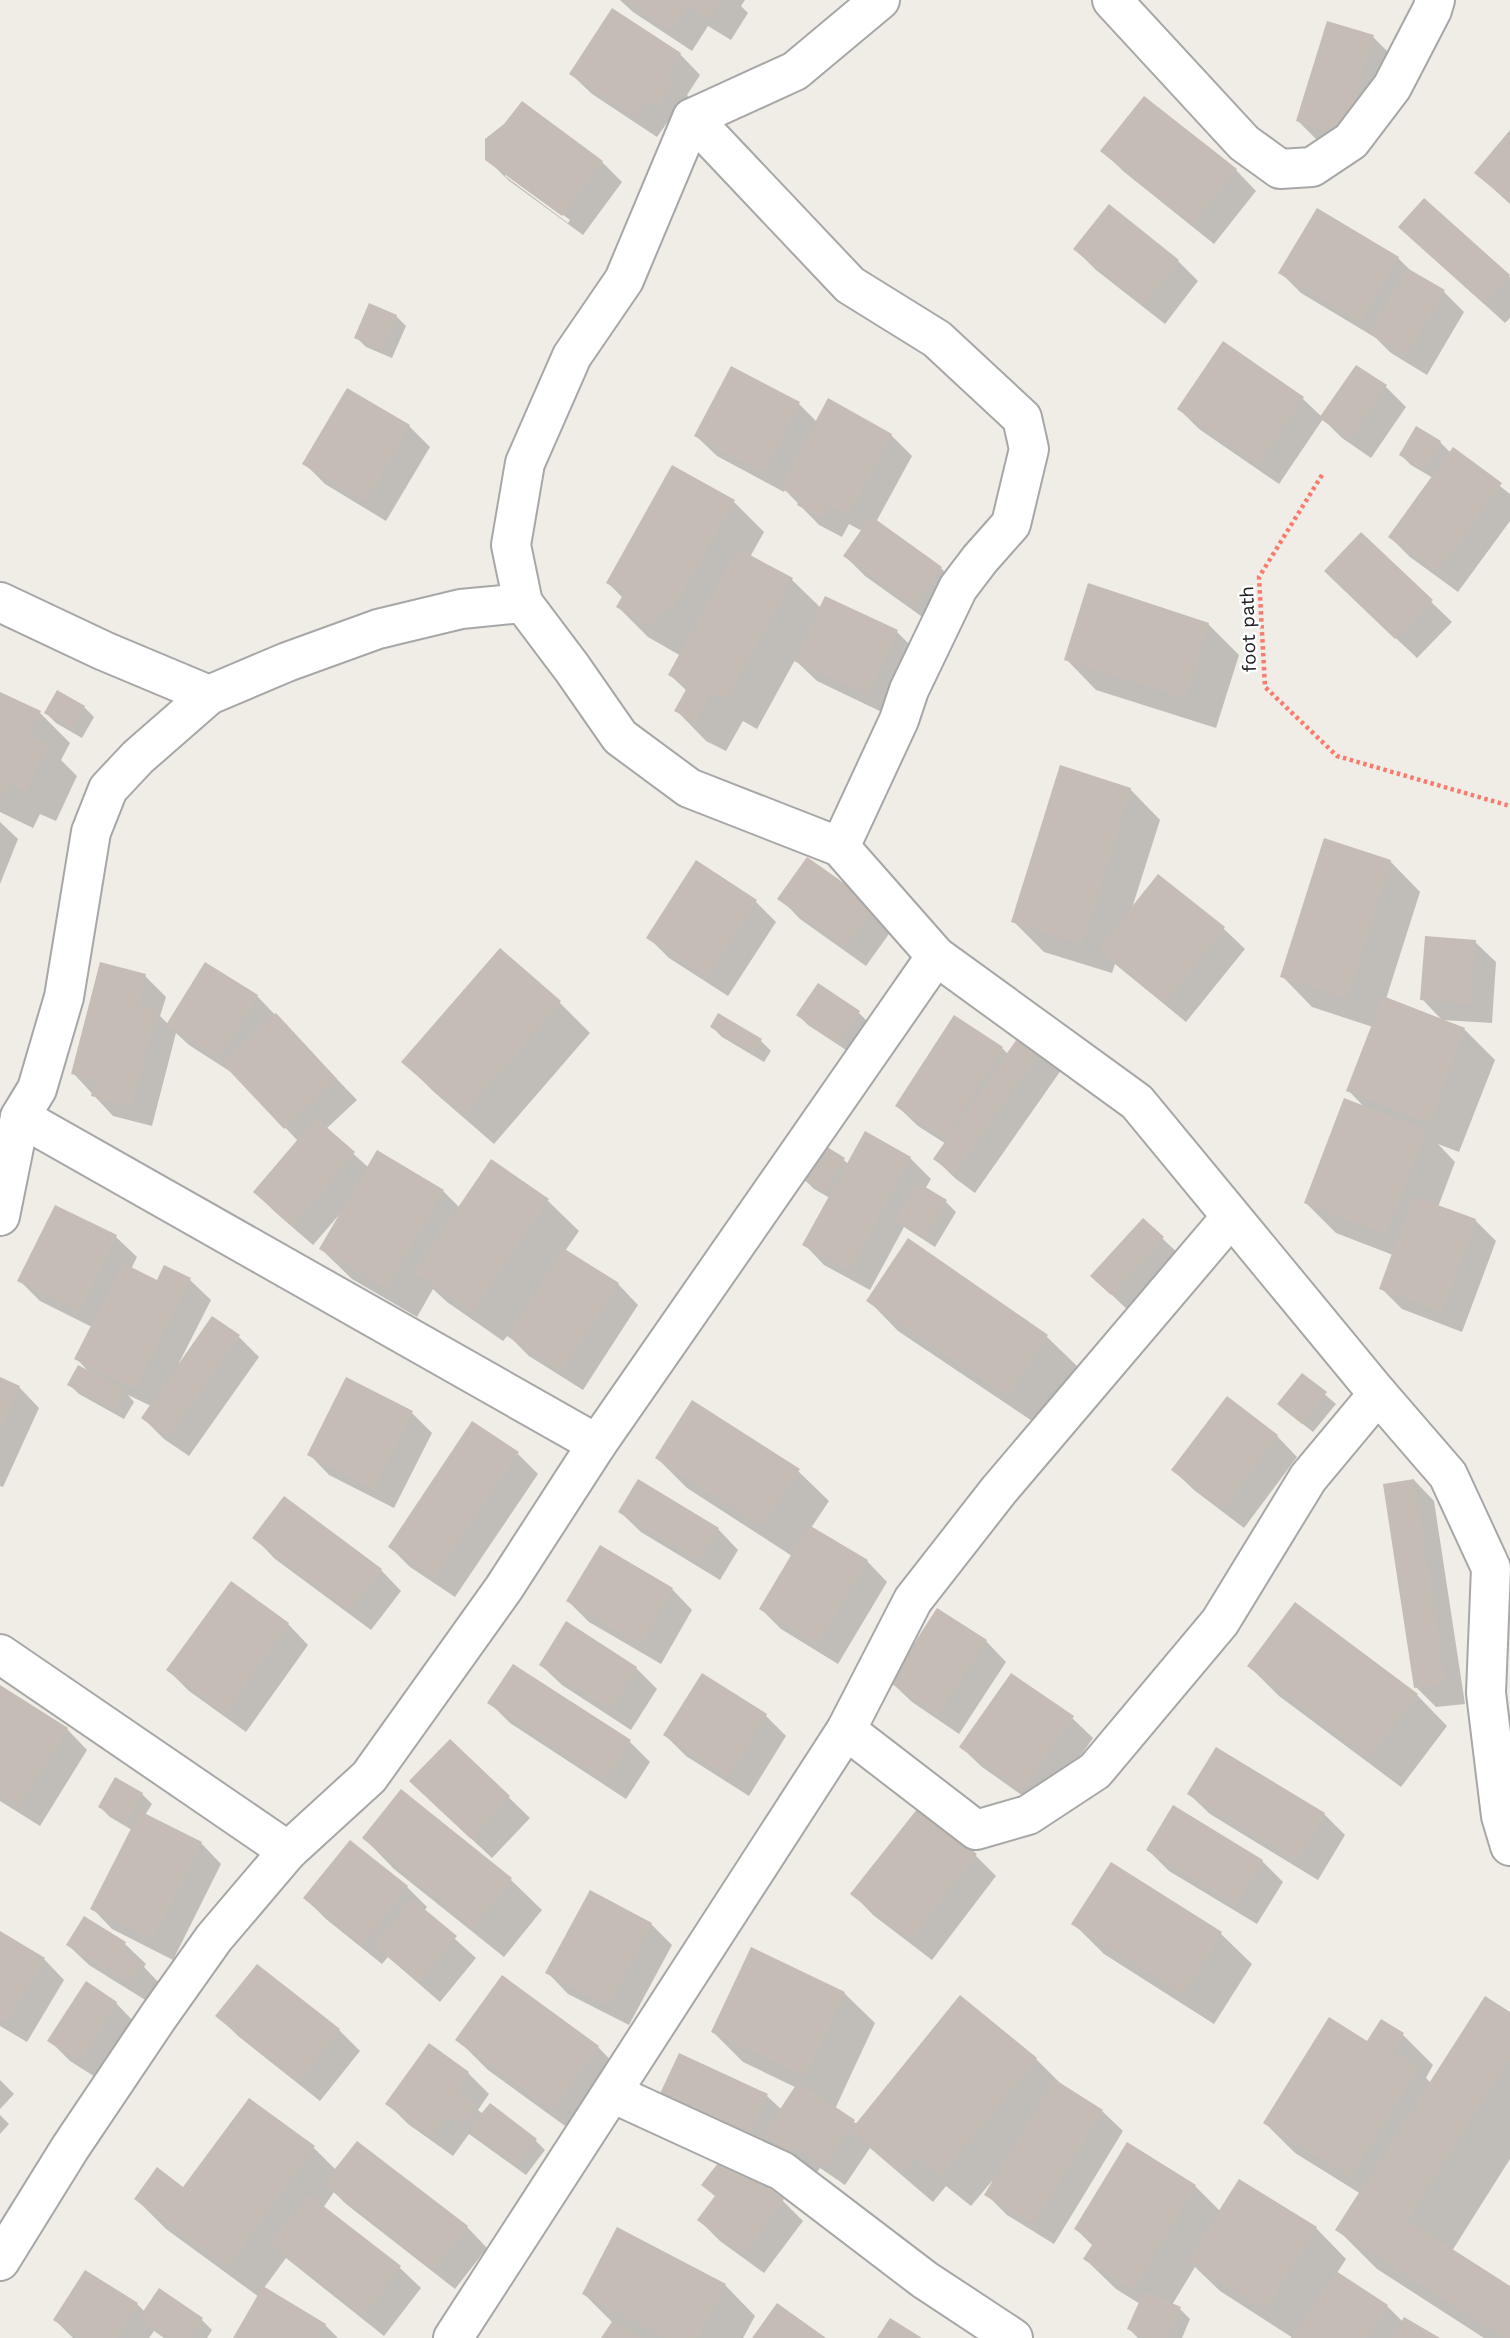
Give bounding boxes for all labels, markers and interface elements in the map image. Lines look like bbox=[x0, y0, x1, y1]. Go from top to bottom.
street label: foot path bbox=[1235, 585, 1261, 673]

